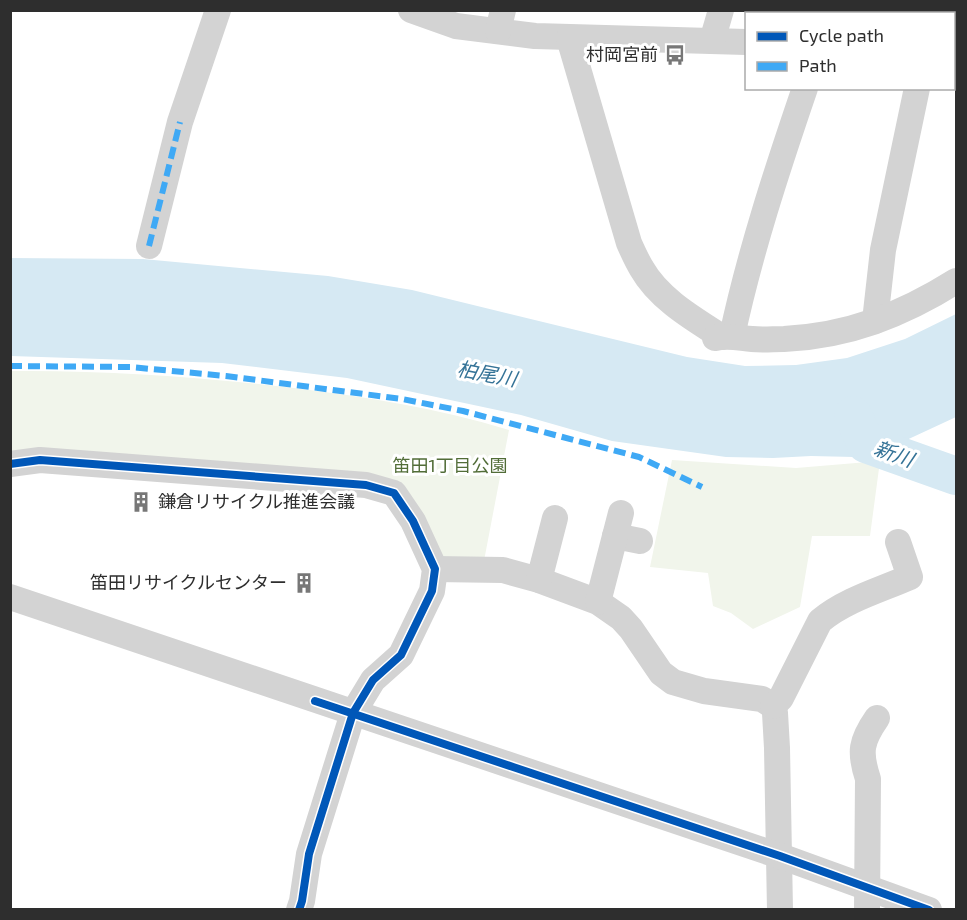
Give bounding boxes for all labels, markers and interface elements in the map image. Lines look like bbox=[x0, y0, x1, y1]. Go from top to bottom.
legend bbox=[745, 12, 955, 90]
text: Cycle path bbox=[799, 24, 884, 46]
place label: 村岡宮前 bbox=[586, 43, 658, 65]
bus stop icon: 村岡宮前 bbox=[663, 43, 687, 67]
text: Path bbox=[799, 54, 837, 76]
water label: 柏尾川 bbox=[455, 356, 521, 391]
water label: 新川 bbox=[871, 435, 919, 472]
park label: 笛田1丁目公園 bbox=[392, 454, 508, 476]
building icon: 鎌倉リサイクル推進会議 bbox=[129, 490, 153, 514]
place label: 鎌倉リサイクル推進会議 bbox=[158, 490, 355, 512]
place label: 笛田リサイクルセンター bbox=[90, 571, 287, 593]
building icon: 笛田リサイクルセンター bbox=[292, 571, 316, 595]

